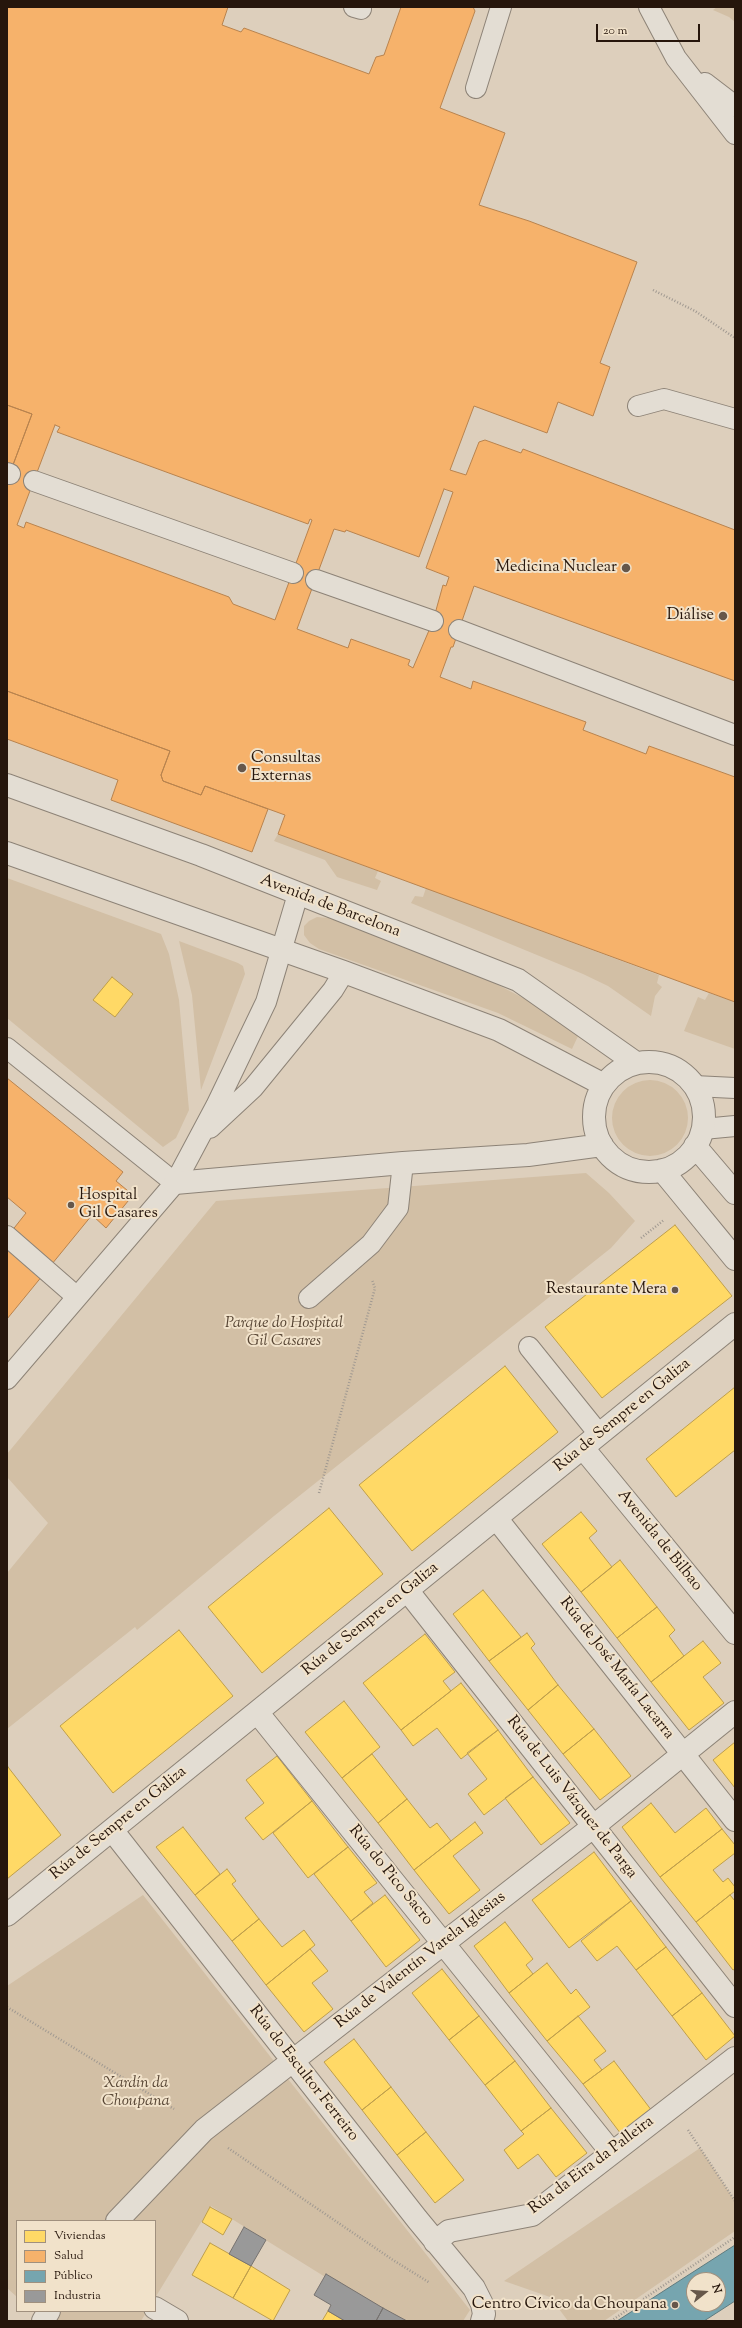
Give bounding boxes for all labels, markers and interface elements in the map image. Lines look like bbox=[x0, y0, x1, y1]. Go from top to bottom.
scale bar bbox=[598, 16, 702, 42]
text: 20 m bbox=[603, 22, 627, 40]
place label: Medicina Nuclear bbox=[496, 558, 617, 578]
marker: Medicina Nuclear bbox=[620, 562, 632, 574]
place label: Diálise bbox=[667, 606, 714, 626]
marker: Diálise bbox=[717, 610, 729, 622]
place label: Consultas Externas bbox=[251, 749, 321, 787]
marker: Consultas Externas bbox=[236, 762, 248, 774]
street label: Avenida de Barcelona bbox=[257, 871, 403, 943]
place label: Hospital Gil Casares bbox=[79, 1186, 158, 1224]
marker: Hospital Gil Casares bbox=[66, 1200, 76, 1210]
place label: Restaurante Mera bbox=[546, 1280, 667, 1300]
marker: Restaurante Mera bbox=[670, 1285, 680, 1295]
park label: Parque do Hospital Gil Casares bbox=[225, 1314, 343, 1352]
street label: Rúa de Sempre en Galiza bbox=[551, 1355, 695, 1477]
street label: Avenida de Bilbao bbox=[612, 1486, 706, 1596]
street label: Rúa de Sempre en Galiza bbox=[299, 1559, 443, 1681]
street label: Rúa de José María Lacarra bbox=[555, 1594, 677, 1744]
street label: Rúa de Luis Vázquez de Parga bbox=[502, 1713, 640, 1883]
street label: Rúa de Sempre en Galiza bbox=[47, 1763, 191, 1885]
street label: Rúa do Pico Sacro bbox=[344, 1822, 436, 1930]
street label: Rúa de Valentín Varela Iglesias bbox=[332, 1888, 510, 2034]
street label: Rúa do Escultor Ferreiro bbox=[244, 2002, 362, 2146]
park label: Xardín da Choupana bbox=[102, 2074, 170, 2112]
street label: Rúa da Eira da Palleira bbox=[526, 2113, 658, 2219]
legend bbox=[16, 2220, 156, 2312]
text: Viviendas bbox=[54, 2227, 106, 2245]
text: Salud bbox=[54, 2247, 84, 2265]
text: Público bbox=[54, 2267, 93, 2285]
north arrow bbox=[686, 2272, 726, 2312]
text: N bbox=[708, 2282, 725, 2295]
text: Industria bbox=[54, 2287, 101, 2305]
place label: Centro Cívico da Choupana bbox=[472, 2295, 667, 2315]
marker: Centro Cívico da Choupana bbox=[670, 2300, 680, 2310]

